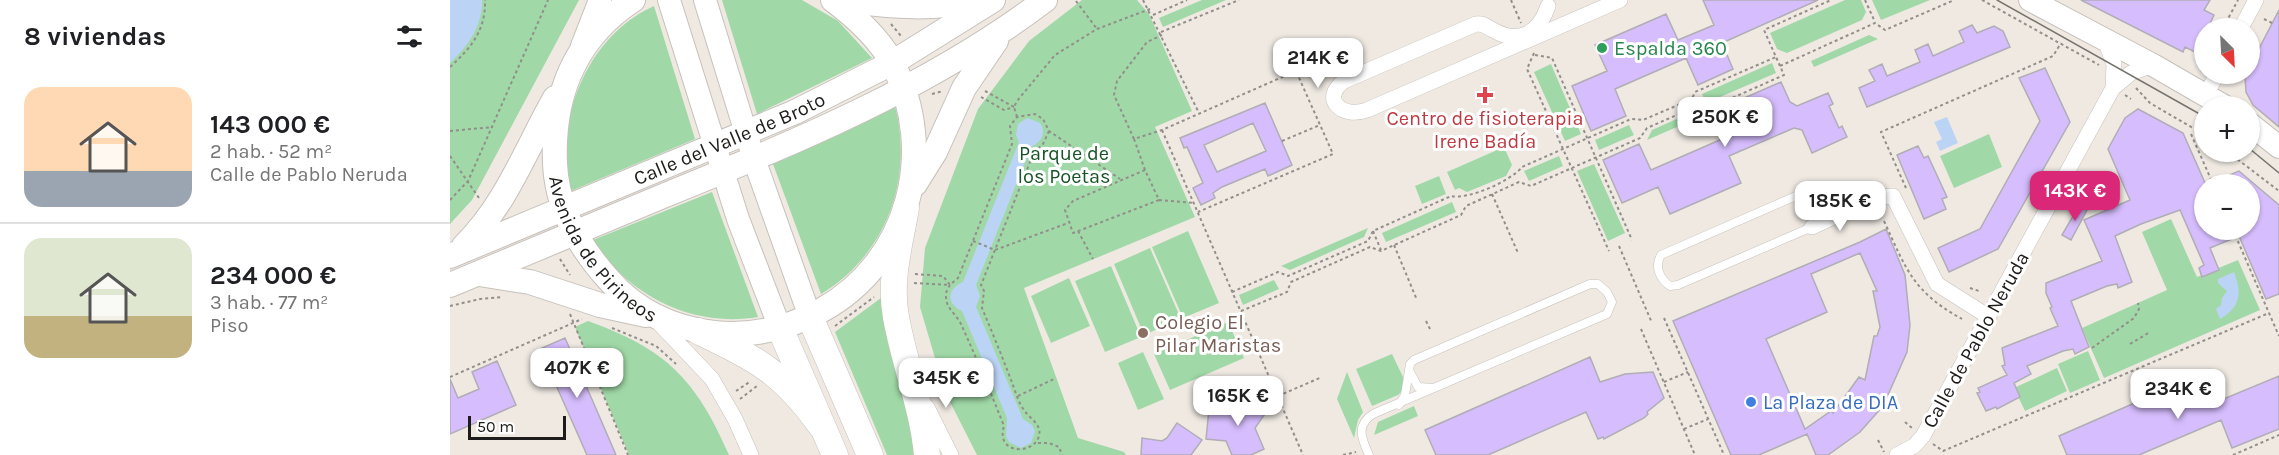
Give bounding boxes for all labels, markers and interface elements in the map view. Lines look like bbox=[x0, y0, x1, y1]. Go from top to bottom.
north arrow bbox=[2194, 18, 2260, 84]
map controls bbox=[2194, 18, 2260, 240]
icon: filters bbox=[393, 20, 426, 53]
text: 8 viviendas bbox=[24, 21, 166, 52]
place label: Espalda 360 bbox=[1614, 37, 1727, 60]
pin: 214K € bbox=[1269, 38, 1367, 89]
marker: Espalda 360 bbox=[1595, 41, 1609, 55]
text: 214K € bbox=[1287, 46, 1349, 69]
marker: Centro de fisioterapia Irene Badía bbox=[1476, 86, 1494, 104]
street label: Calle del Valle de Broto bbox=[630, 87, 829, 190]
button: + bbox=[2194, 96, 2260, 162]
pin: 250K € bbox=[1676, 97, 1774, 148]
text: 250K € bbox=[1691, 105, 1759, 128]
place label: Centro de fisioterapia Irene Badía bbox=[1387, 107, 1583, 153]
text: 143 000 € bbox=[210, 109, 330, 140]
icon: home bbox=[72, 111, 144, 183]
text: 2 hab. · 52 m² bbox=[210, 140, 332, 163]
park label: Parque de los Poetas bbox=[1017, 142, 1111, 188]
text: Calle de Pablo Neruda bbox=[210, 163, 408, 186]
pin: 143K € bbox=[2026, 171, 2124, 222]
street label: Avenida de Pirineos bbox=[545, 174, 661, 327]
button: − bbox=[2194, 174, 2260, 240]
text: 143K € bbox=[2044, 179, 2106, 202]
pin: 185K € bbox=[1791, 181, 1889, 232]
text: 185K € bbox=[1809, 189, 1871, 212]
street label: Calle de Pablo Neruda bbox=[1918, 248, 2034, 432]
text: 234 000 € bbox=[210, 260, 336, 291]
icon: home bbox=[72, 262, 144, 334]
text: 3 hab. · 77 m² bbox=[210, 291, 328, 314]
place label: Colegio El Pilar Maristas bbox=[1155, 311, 1281, 357]
text: Piso bbox=[210, 314, 248, 337]
marker: Colegio El Pilar Maristas bbox=[1136, 326, 1150, 340]
pin: 407K € bbox=[528, 348, 626, 399]
text: 407K € bbox=[544, 356, 610, 379]
pin: 345K € bbox=[897, 358, 995, 409]
text: 345K € bbox=[913, 366, 979, 389]
pin: 234K € bbox=[2129, 369, 2227, 420]
pin: 165K € bbox=[1189, 376, 1287, 427]
text: 234K € bbox=[2144, 377, 2212, 400]
text: 165K € bbox=[1207, 384, 1269, 407]
place label: La Plaza de DIA bbox=[1763, 391, 1898, 414]
marker: La Plaza de DIA bbox=[1744, 395, 1758, 409]
scale bar bbox=[468, 413, 566, 440]
text: 50 m bbox=[477, 417, 514, 436]

